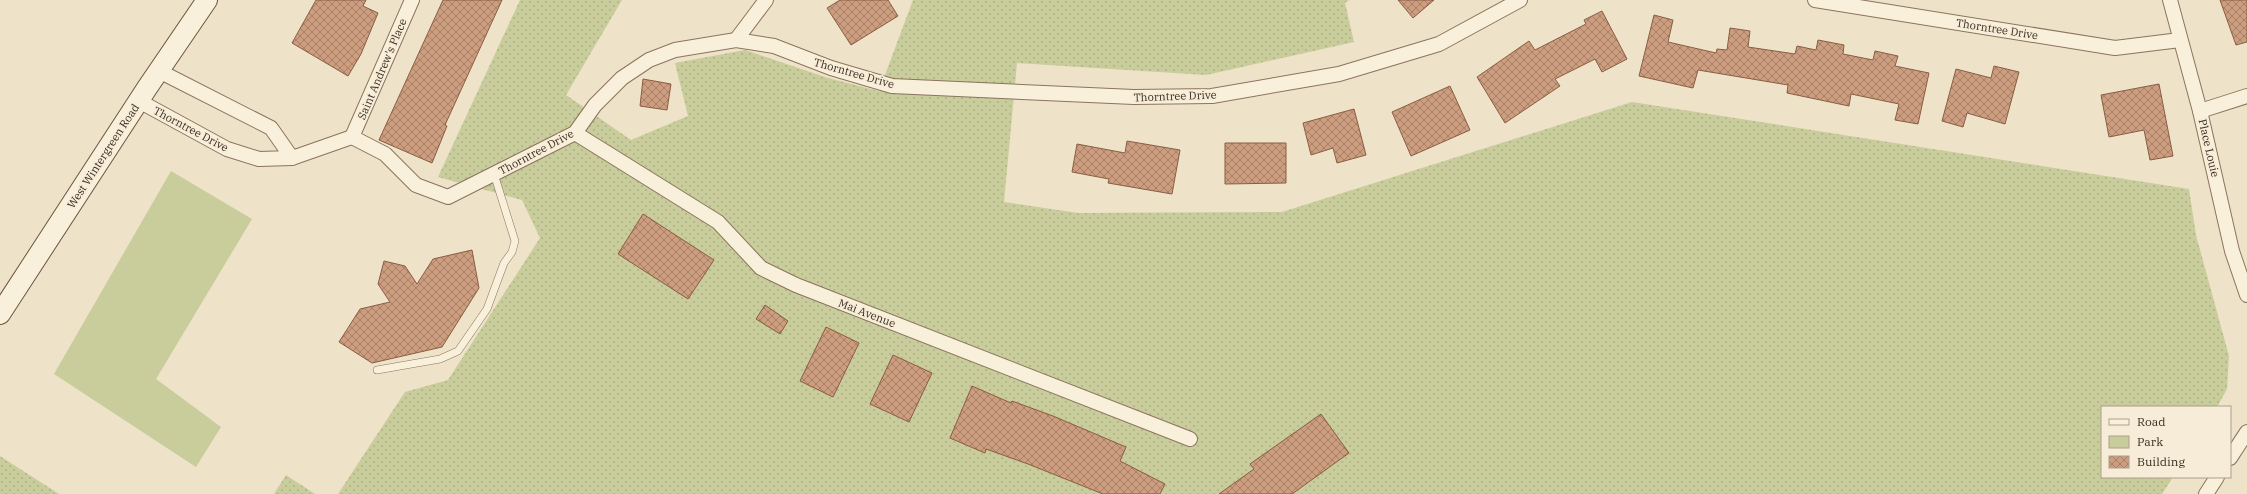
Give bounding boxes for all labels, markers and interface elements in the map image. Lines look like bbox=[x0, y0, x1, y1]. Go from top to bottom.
street label: Saint Andrew's Place bbox=[354, 16, 410, 122]
street label: Thorntree Drive bbox=[1955, 16, 2039, 42]
street label: Thorntree Drive bbox=[812, 55, 896, 91]
street label: Thorntree Drive bbox=[1133, 88, 1217, 104]
street label: West Wintergreen Road bbox=[64, 101, 142, 211]
street label: Thorntree Drive bbox=[151, 103, 231, 155]
street label: Place Louie bbox=[2196, 118, 2222, 178]
street label: Thorntree Drive bbox=[496, 126, 576, 178]
street label: Mai Avenue bbox=[836, 296, 898, 330]
legend bbox=[2101, 406, 2231, 478]
text: Road bbox=[2137, 414, 2166, 429]
text: Park bbox=[2137, 434, 2163, 449]
text: Building bbox=[2137, 454, 2185, 469]

